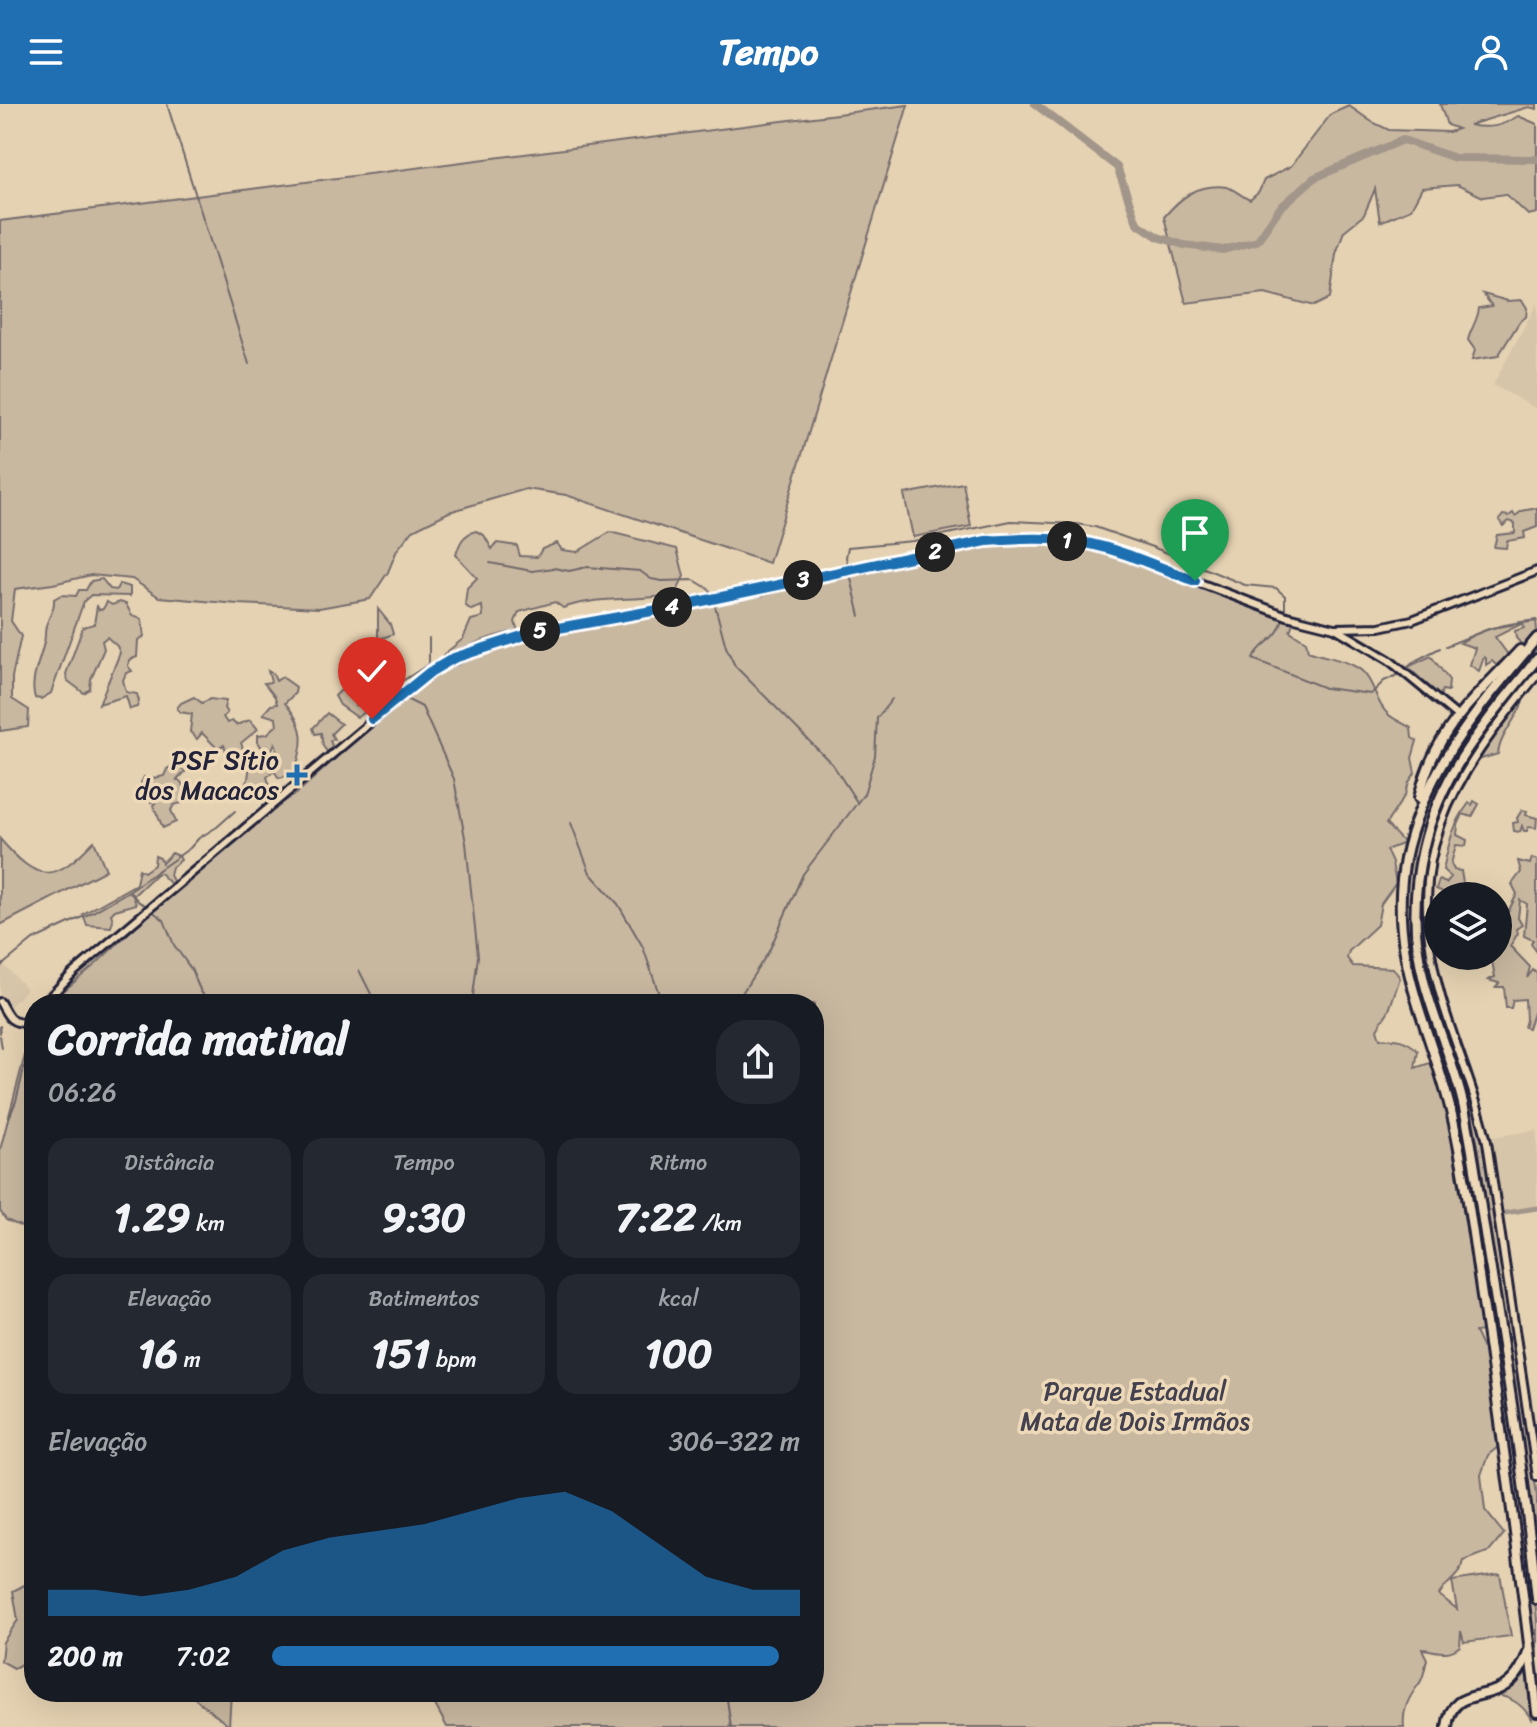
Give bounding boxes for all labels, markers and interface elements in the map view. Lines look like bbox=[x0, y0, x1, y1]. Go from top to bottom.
text: Tempo bbox=[718, 20, 819, 84]
icon: menu bbox=[24, 30, 68, 74]
icon: person bbox=[1469, 30, 1513, 74]
pin bbox=[1161, 499, 1229, 581]
icon: arrive bbox=[1173, 511, 1217, 555]
pin: 1 bbox=[1047, 521, 1087, 561]
text: 1 bbox=[1062, 521, 1072, 560]
pin: 2 bbox=[915, 532, 955, 572]
text: 2 bbox=[929, 532, 941, 571]
pin: 3 bbox=[783, 560, 823, 600]
text: 3 bbox=[797, 560, 809, 599]
pin: 4 bbox=[652, 587, 692, 627]
text: 4 bbox=[665, 587, 679, 626]
pin: 5 bbox=[520, 611, 560, 651]
text: 5 bbox=[533, 611, 547, 650]
pin bbox=[338, 637, 406, 719]
icon: check bbox=[350, 649, 394, 693]
place label: PSF Sítio dos Macacos bbox=[135, 737, 279, 813]
marker: PSF Sítio dos Macacos bbox=[286, 764, 308, 786]
map controls bbox=[1424, 882, 1512, 970]
button: layers bbox=[1424, 882, 1512, 970]
text: Corrida matinal bbox=[48, 1000, 349, 1078]
button: share bbox=[716, 1020, 800, 1104]
text: 06:26 bbox=[48, 1069, 117, 1115]
text: Distância bbox=[124, 1143, 214, 1182]
text: Tempo bbox=[393, 1143, 455, 1182]
text: Ritmo bbox=[650, 1143, 707, 1182]
text: 1.29 bbox=[114, 1182, 191, 1253]
text: 9:30 bbox=[382, 1182, 466, 1253]
text: 7:22 bbox=[616, 1182, 697, 1253]
text: km bbox=[191, 1204, 225, 1243]
text: /km bbox=[697, 1204, 742, 1243]
text: Elevação bbox=[127, 1279, 211, 1318]
text: Batimentos bbox=[369, 1279, 479, 1318]
text: kcal bbox=[659, 1279, 699, 1318]
text: 16 bbox=[138, 1318, 178, 1389]
text: 151 bbox=[371, 1318, 430, 1389]
text: 100 bbox=[645, 1318, 713, 1389]
text: m bbox=[178, 1340, 201, 1379]
text: bpm bbox=[430, 1340, 477, 1379]
park label: Parque Estadual Mata de Dois Irmãos bbox=[1020, 1368, 1250, 1444]
text: Elevação bbox=[48, 1418, 147, 1464]
text: 306–322 m bbox=[669, 1418, 800, 1464]
text: 200 m bbox=[48, 1633, 123, 1679]
text: 7:02 bbox=[176, 1633, 230, 1679]

